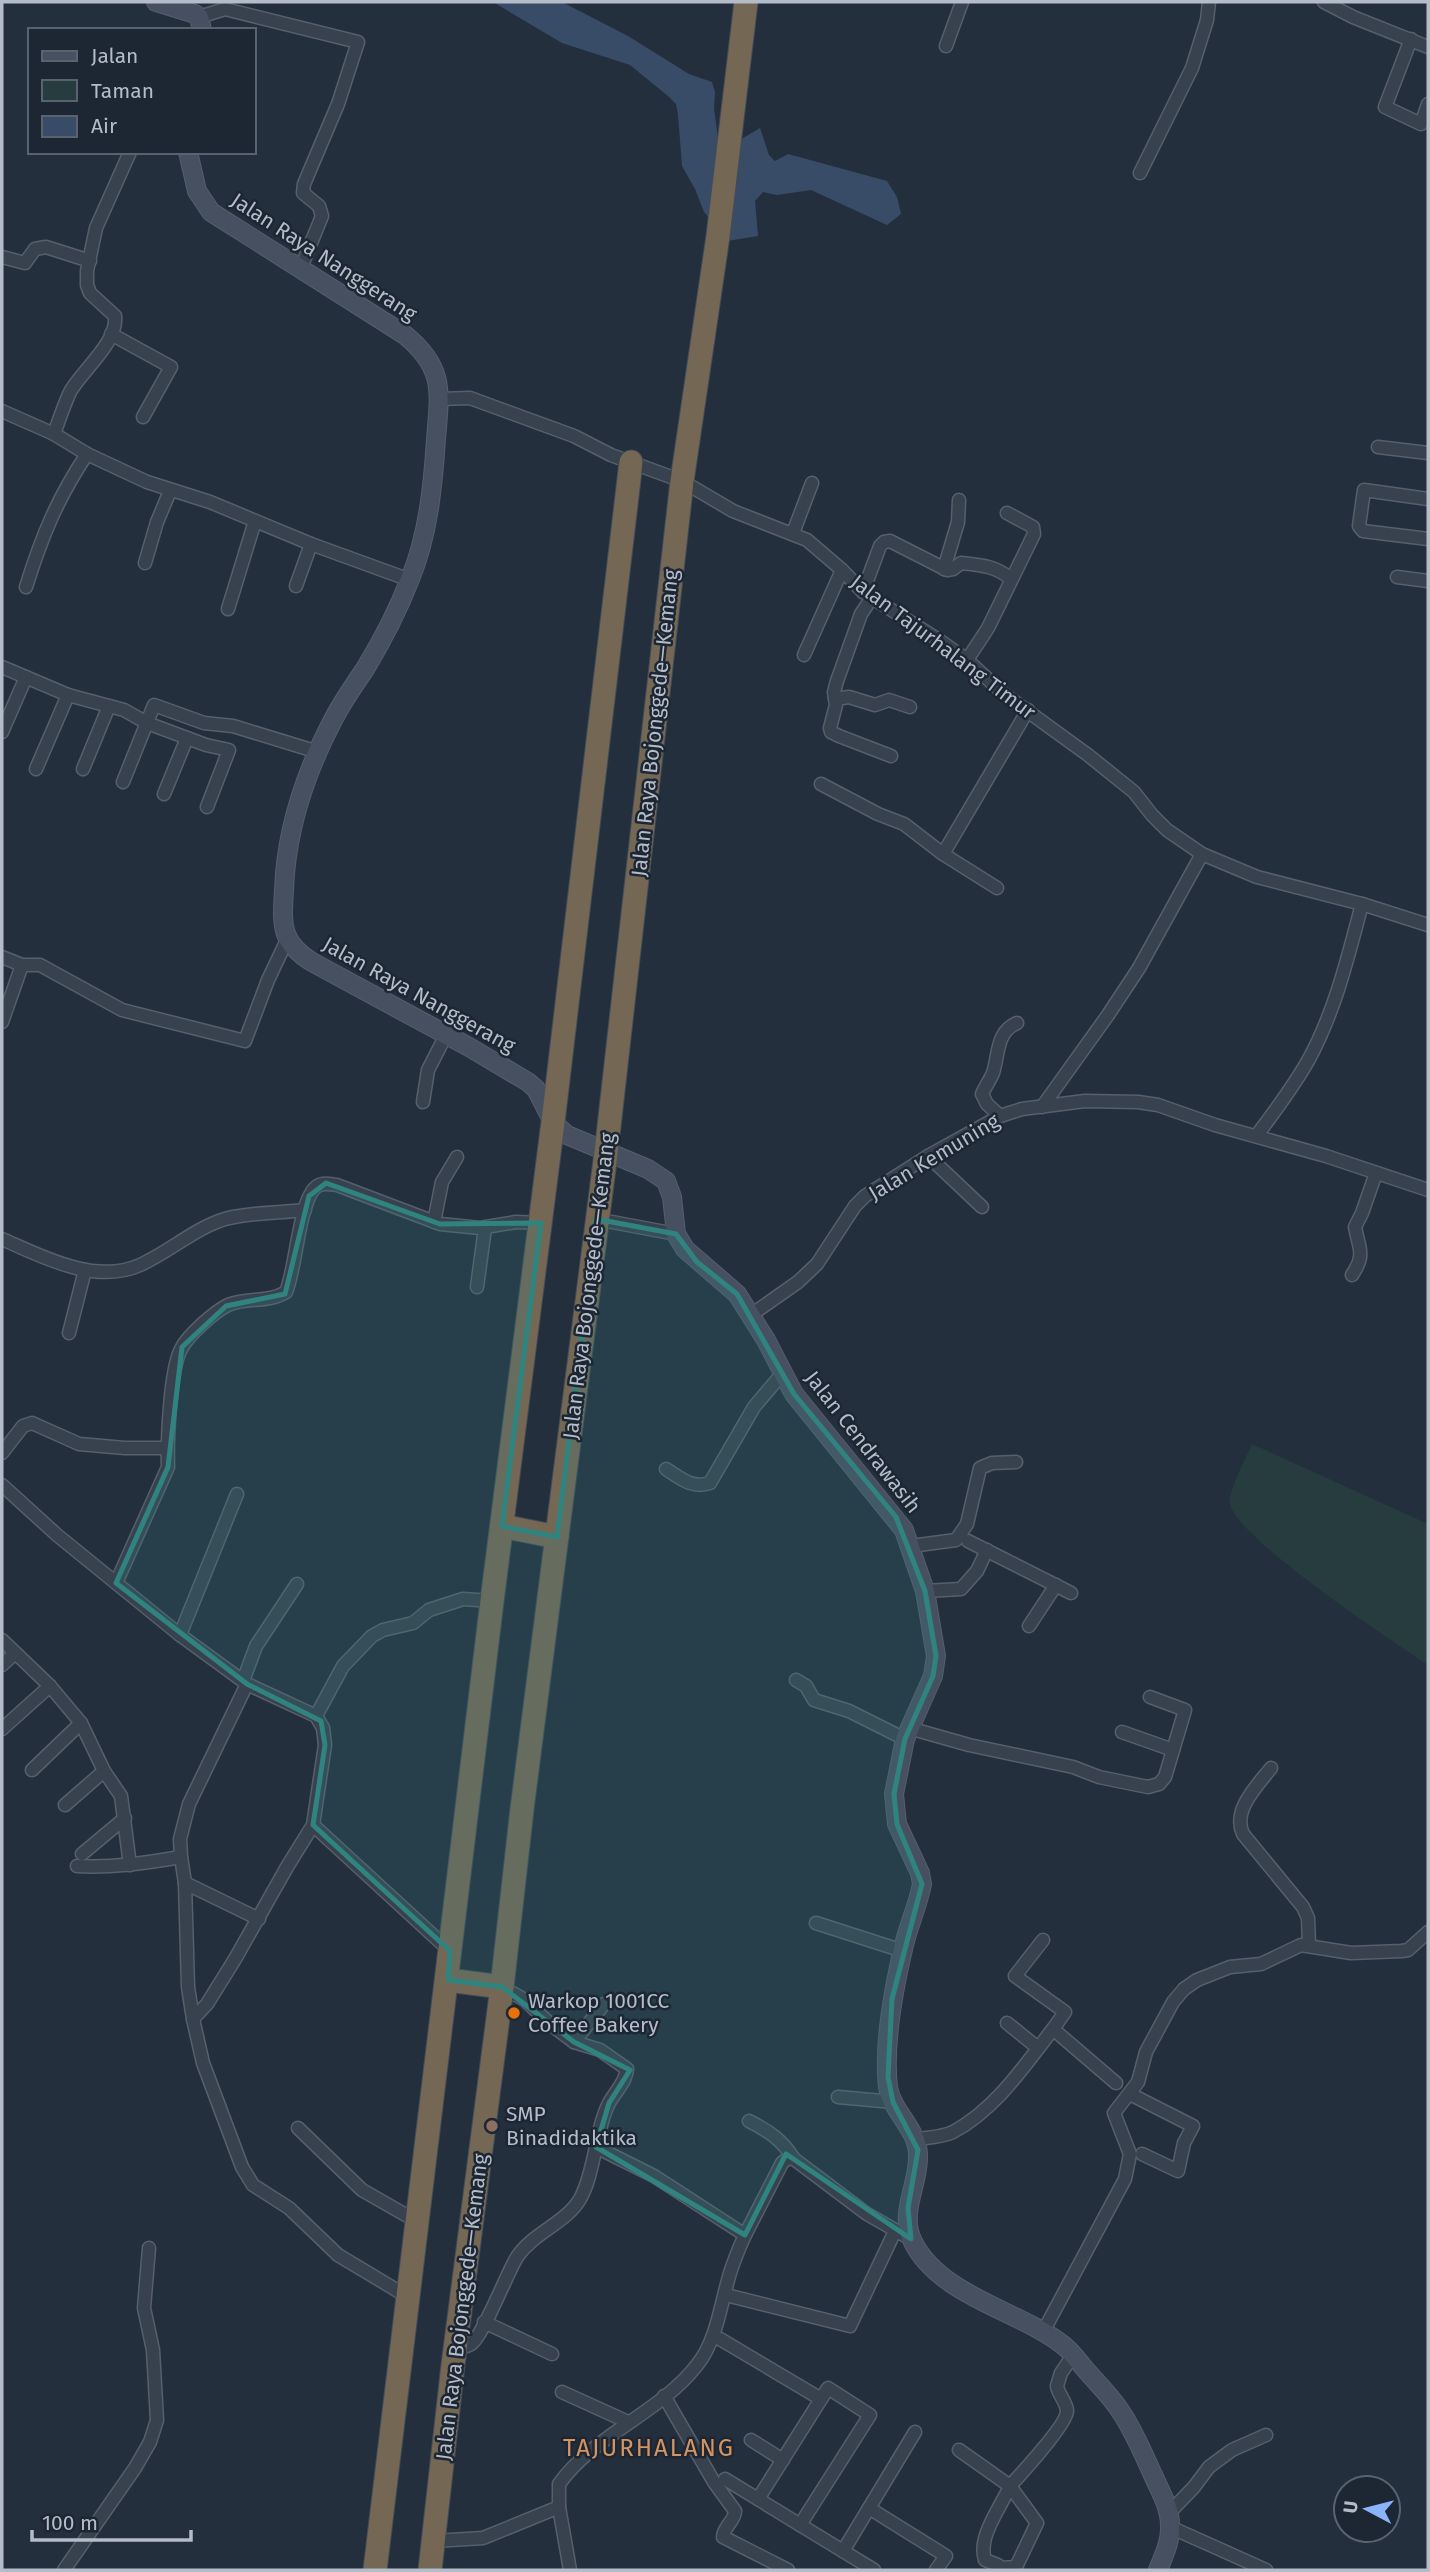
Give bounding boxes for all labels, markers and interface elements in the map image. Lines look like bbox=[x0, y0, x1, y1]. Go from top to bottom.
legend bbox=[28, 28, 256, 154]
text: Jalan bbox=[91, 43, 138, 69]
text: Taman bbox=[91, 78, 154, 104]
text: Air bbox=[91, 113, 117, 139]
street label: Jalan Raya Nanggerang bbox=[226, 187, 422, 327]
street label: Jalan Raya Bojonggede—Kemang bbox=[626, 568, 684, 878]
street label: Jalan Tajurhalang Timur bbox=[845, 569, 1041, 725]
street label: Jalan Raya Nanggerang bbox=[318, 931, 520, 1059]
street label: Jalan Kemuning bbox=[864, 1108, 1004, 1206]
street label: Jalan Raya Bojonggede—Kemang bbox=[557, 1131, 621, 1441]
street label: Jalan Cendrawasih bbox=[799, 1366, 927, 1518]
place label: Warkop 1001CC Coffee Bakery bbox=[528, 1988, 670, 2038]
marker: Warkop 1001CC Coffee Bakery bbox=[506, 2005, 522, 2021]
place label: SMP Binadidaktika bbox=[506, 2101, 637, 2151]
marker: SMP Binadidaktika bbox=[484, 2118, 500, 2134]
street label: Jalan Raya Bojonggede—Kemang bbox=[430, 2152, 494, 2462]
district label: TAJURHALANG bbox=[563, 2434, 735, 2462]
north arrow bbox=[1332, 2474, 1402, 2544]
scale bar bbox=[32, 2498, 191, 2542]
text: U bbox=[1338, 2499, 1363, 2515]
text: 100 m bbox=[42, 2510, 98, 2536]

